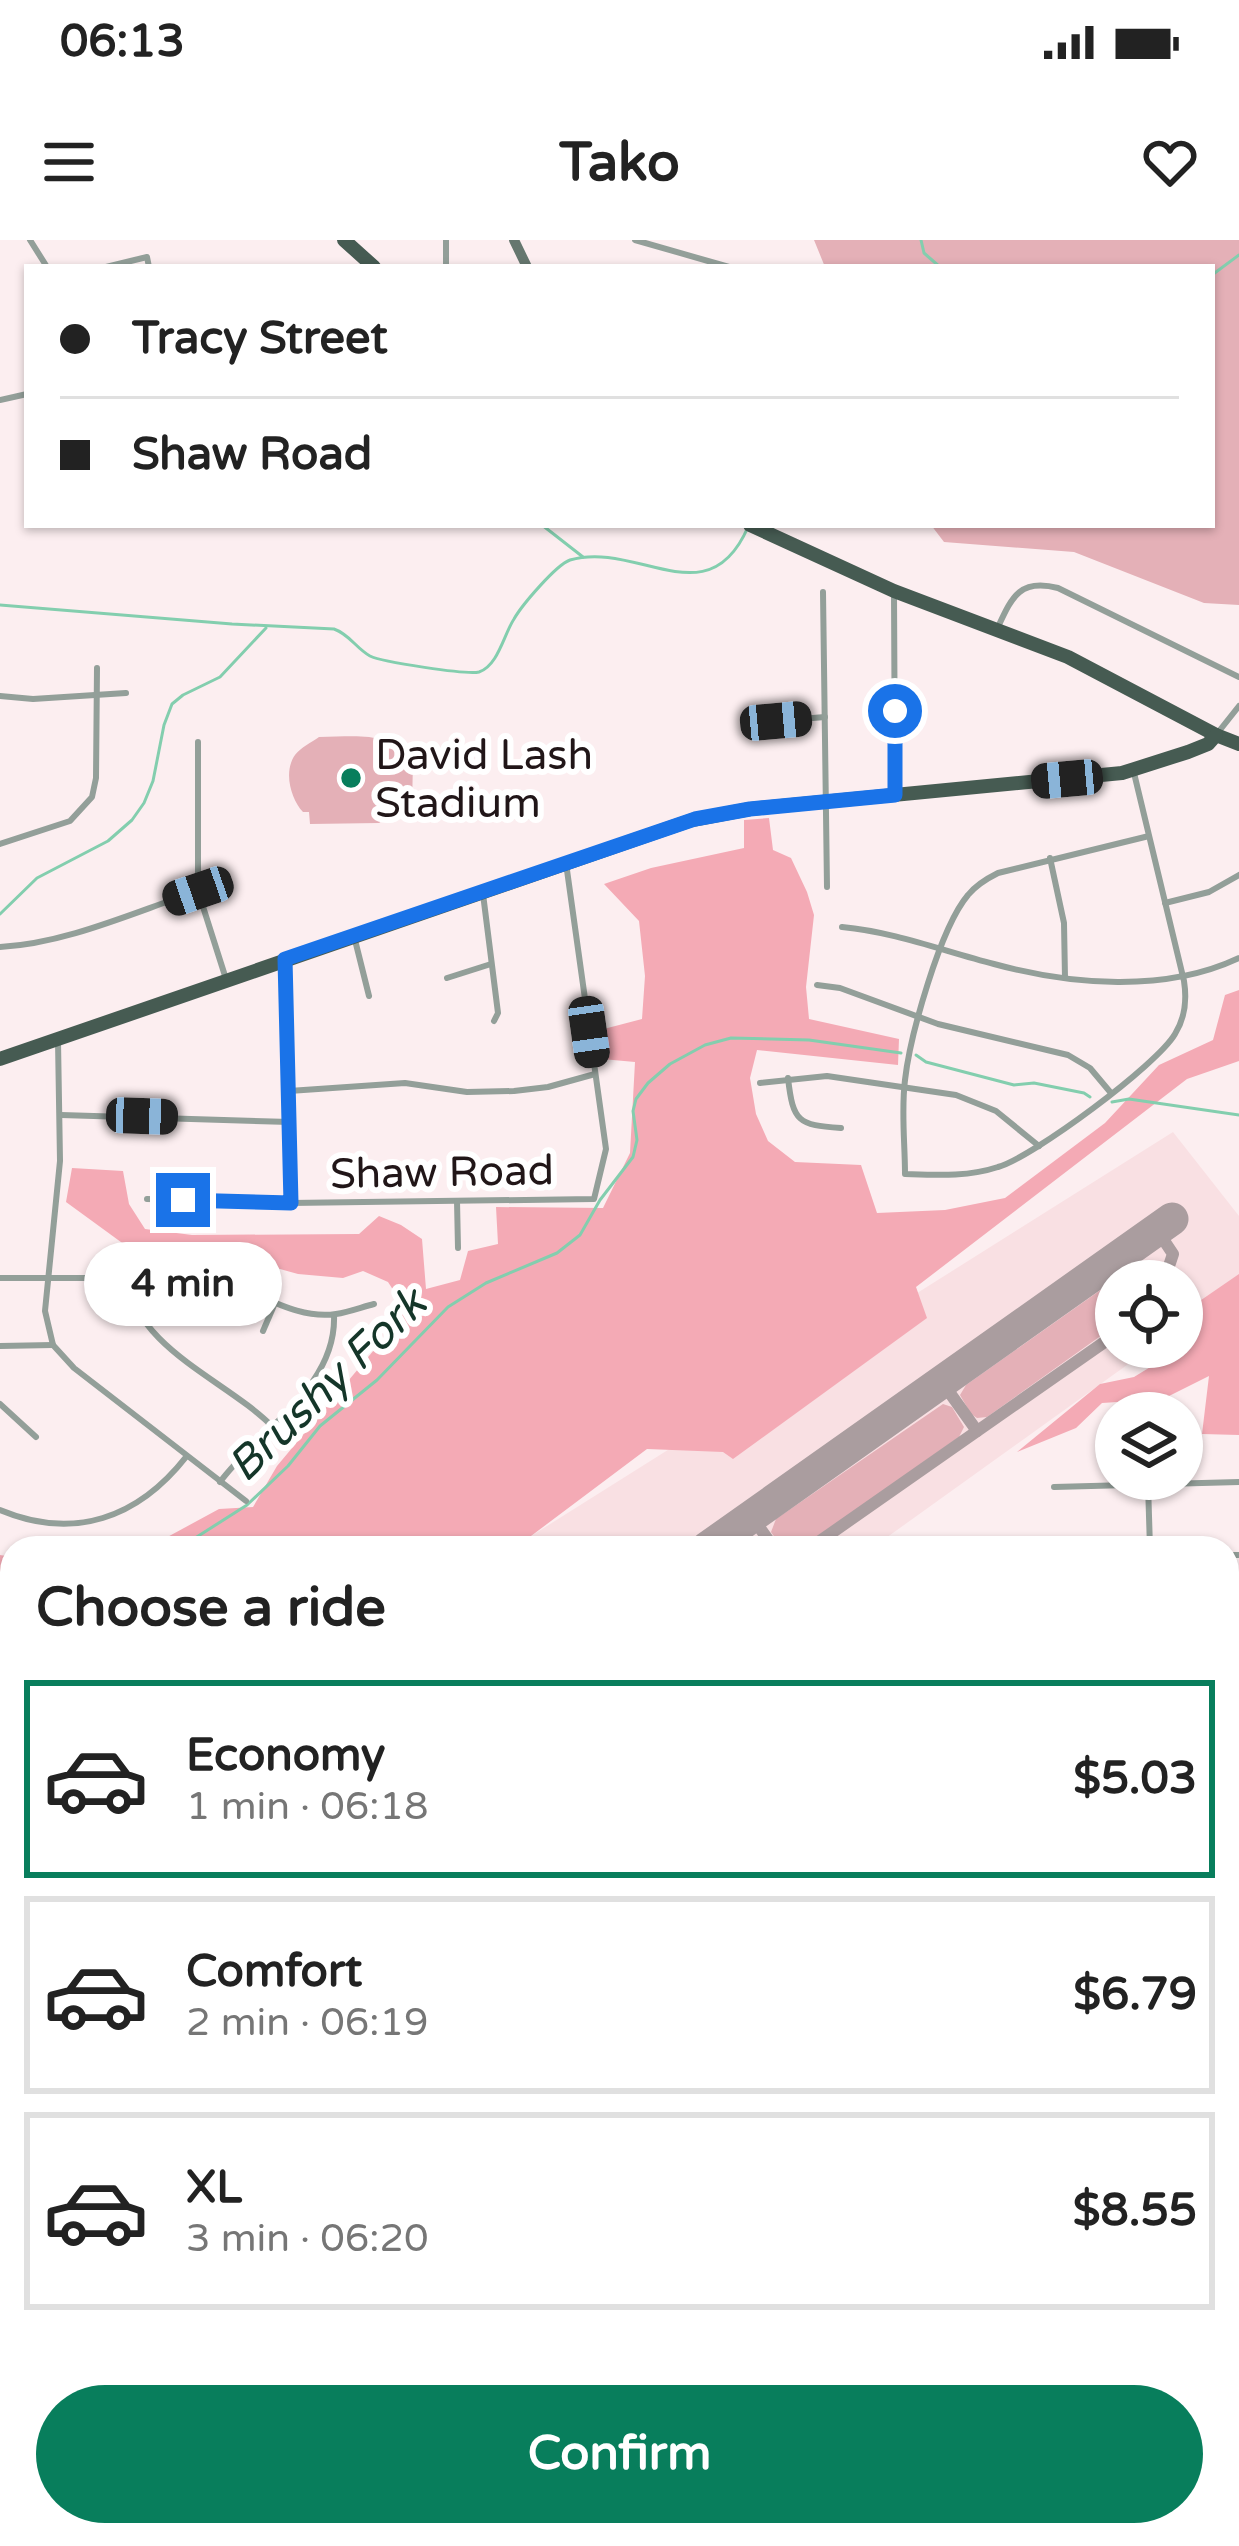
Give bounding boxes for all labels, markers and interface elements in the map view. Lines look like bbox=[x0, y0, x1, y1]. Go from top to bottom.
text: 06:13 bbox=[60, 15, 185, 69]
icon: menu bbox=[36, 129, 102, 195]
icon: heart bbox=[1137, 129, 1203, 195]
text: Tako bbox=[559, 130, 680, 195]
text: Tracy Street bbox=[132, 312, 388, 366]
text: Shaw Road bbox=[132, 428, 372, 482]
route start bbox=[868, 684, 922, 738]
car bbox=[739, 700, 813, 742]
place label: David Lash Stadium bbox=[375, 730, 593, 829]
car bbox=[1030, 758, 1104, 800]
marker: David Lash Stadium bbox=[338, 765, 364, 791]
car bbox=[158, 862, 238, 920]
car bbox=[566, 994, 612, 1070]
car bbox=[105, 1097, 179, 1135]
street label: Shaw Road bbox=[330, 1145, 554, 1200]
route end bbox=[156, 1173, 210, 1227]
callout: 4 min bbox=[84, 1242, 282, 1326]
text: 4 min bbox=[131, 1260, 235, 1307]
map controls bbox=[1095, 1260, 1203, 1500]
button: locate bbox=[1095, 1260, 1203, 1368]
water label: Brushy Fork bbox=[217, 1275, 440, 1493]
button: layers bbox=[1095, 1392, 1203, 1500]
text: Choose a ride bbox=[36, 1575, 386, 1640]
icon: car bbox=[42, 1725, 150, 1833]
text: Economy bbox=[186, 1729, 385, 1783]
text: $5.03 bbox=[1073, 1752, 1197, 1806]
text: 1 min · 06:18 bbox=[186, 1783, 428, 1830]
icon: car bbox=[42, 1941, 150, 2049]
text: Comfort bbox=[186, 1945, 362, 1999]
text: $6.79 bbox=[1073, 1968, 1197, 2022]
text: 2 min · 06:19 bbox=[186, 1999, 428, 2046]
icon: car bbox=[42, 2157, 150, 2265]
text: XL bbox=[186, 2161, 242, 2215]
text: $8.55 bbox=[1073, 2184, 1197, 2238]
text: 3 min · 06:20 bbox=[186, 2215, 428, 2262]
button: Confirm bbox=[36, 2385, 1203, 2523]

